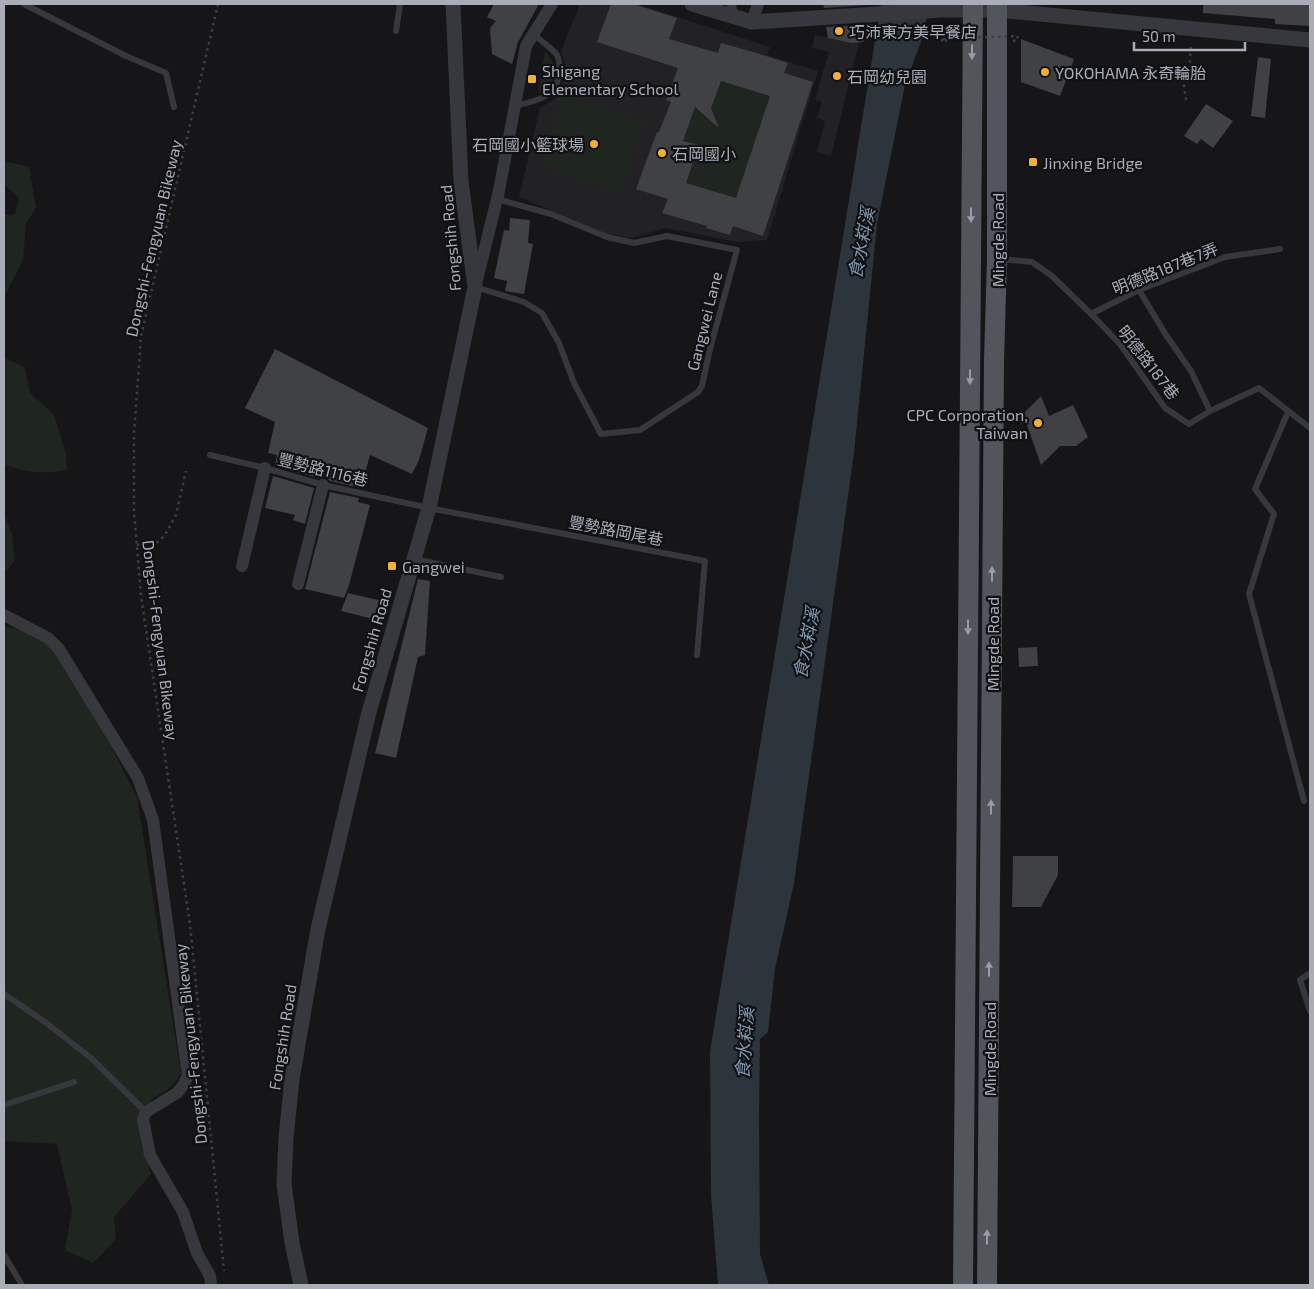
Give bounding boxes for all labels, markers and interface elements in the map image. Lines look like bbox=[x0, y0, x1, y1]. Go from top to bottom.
scale bar bbox=[1134, 20, 1245, 52]
place label: 巧沛東方美早餐店 bbox=[849, 22, 977, 41]
marker: 巧沛東方美早餐店 bbox=[833, 25, 845, 37]
text: 50 m bbox=[1142, 27, 1176, 45]
one-way arrow bbox=[968, 45, 976, 61]
place label: Shigang Elementary School bbox=[542, 61, 678, 98]
place label: YOKOHAMA 永奇輪胎 bbox=[1055, 63, 1206, 82]
marker: YOKOHAMA 永奇輪胎 bbox=[1039, 66, 1051, 78]
place label: 石岡幼兒園 bbox=[847, 67, 927, 86]
marker: 石岡幼兒園 bbox=[831, 70, 843, 82]
marker: Shigang Elementary School bbox=[526, 73, 538, 85]
place label: 石岡國小籃球場 bbox=[472, 135, 584, 154]
street label: Dongshi-Fengyuan Bikeway bbox=[121, 137, 185, 338]
marker: 石岡國小籃球場 bbox=[588, 138, 600, 150]
place label: 石岡國小 bbox=[672, 144, 736, 163]
marker: 石岡國小 bbox=[656, 147, 668, 159]
place label: Jinxing Bridge bbox=[1043, 153, 1143, 172]
marker: Jinxing Bridge bbox=[1027, 156, 1039, 168]
street label: Fongshih Road bbox=[436, 184, 464, 292]
street label: Mingde Road bbox=[988, 193, 1007, 287]
water label: 食水嵙溪 bbox=[843, 203, 879, 280]
one-way arrow bbox=[967, 207, 975, 223]
street label: 明德路187巷7弄 bbox=[1109, 238, 1221, 298]
street label: Gangwei Lane bbox=[683, 270, 725, 372]
street label: 明德路187巷 bbox=[1114, 321, 1184, 403]
one-way arrow bbox=[966, 370, 974, 386]
place label: CPC Corporation, Taiwan bbox=[906, 405, 1028, 442]
marker: CPC Corporation, Taiwan bbox=[1032, 417, 1044, 429]
street label: 豐勢路1116巷 bbox=[276, 449, 370, 489]
street label: 豐勢路岡尾巷 bbox=[567, 512, 665, 548]
street label: Dongshi-Fengyuan Bikeway bbox=[139, 539, 183, 742]
place label: Gangwei bbox=[402, 557, 465, 576]
marker: Gangwei bbox=[386, 560, 398, 572]
one-way arrow bbox=[989, 566, 997, 582]
street label: Fongshih Road bbox=[347, 586, 395, 694]
street label: Mingde Road bbox=[983, 597, 1002, 691]
water label: 食水嵙溪 bbox=[788, 603, 824, 680]
one-way arrow bbox=[964, 620, 972, 636]
one-way arrow bbox=[987, 798, 995, 814]
street label: Dongshi-Fengyuan Bikeway bbox=[170, 942, 210, 1145]
one-way arrow bbox=[986, 961, 994, 977]
street label: Fongshih Road bbox=[264, 983, 300, 1091]
street label: Mingde Road bbox=[980, 1002, 999, 1096]
water label: 食水嵙溪 bbox=[731, 1003, 758, 1080]
one-way arrow bbox=[983, 1228, 991, 1244]

